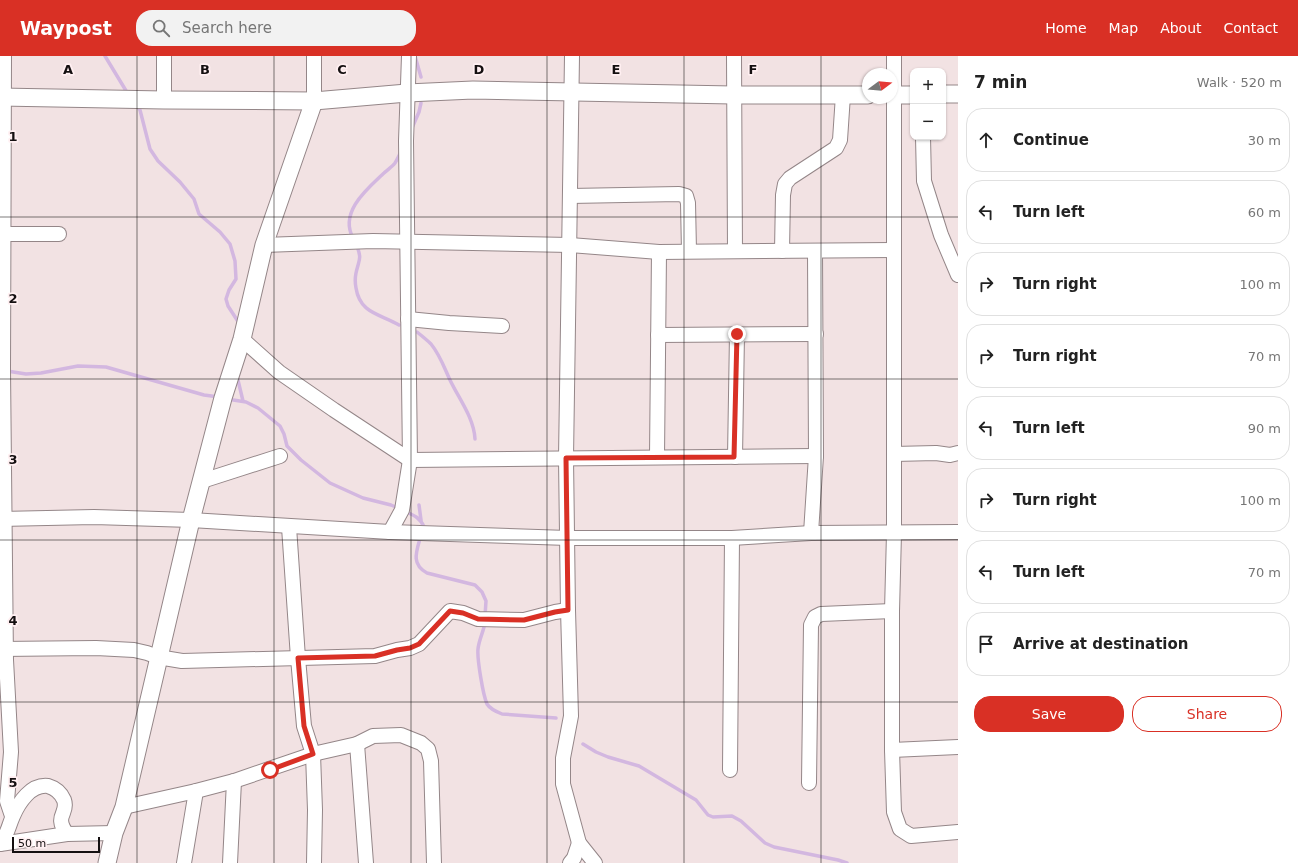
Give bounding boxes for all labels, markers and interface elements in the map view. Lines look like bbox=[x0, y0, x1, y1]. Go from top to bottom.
search box bbox=[136, 10, 416, 46]
text: Waypost bbox=[20, 17, 112, 39]
icon: search bbox=[150, 17, 172, 39]
text: Search here bbox=[182, 19, 272, 37]
text: Home bbox=[1045, 20, 1087, 36]
text: Map bbox=[1109, 20, 1138, 36]
text: About bbox=[1160, 20, 1202, 36]
text: Contact bbox=[1224, 20, 1278, 36]
text: A bbox=[63, 62, 73, 77]
text: B bbox=[200, 62, 210, 77]
text: C bbox=[337, 62, 347, 77]
text: D bbox=[474, 62, 485, 77]
text: E bbox=[612, 62, 620, 77]
text: F bbox=[749, 62, 757, 77]
north arrow bbox=[862, 68, 898, 104]
map controls bbox=[910, 68, 946, 140]
button: + bbox=[910, 68, 946, 104]
text: 7 min bbox=[974, 72, 1027, 92]
text: Walk · 520 m bbox=[1197, 75, 1282, 90]
button: − bbox=[910, 104, 946, 140]
text: 1 bbox=[8, 129, 18, 144]
icon: ahead bbox=[975, 129, 997, 151]
text: Continue bbox=[1013, 131, 1089, 149]
text: 30 m bbox=[1248, 133, 1281, 148]
icon: left bbox=[975, 201, 997, 223]
text: Turn left bbox=[1013, 203, 1085, 221]
text: 60 m bbox=[1248, 205, 1281, 220]
icon: right bbox=[975, 273, 997, 295]
text: Turn right bbox=[1013, 275, 1097, 293]
text: 100 m bbox=[1239, 277, 1281, 292]
text: 2 bbox=[8, 291, 18, 306]
route end bbox=[728, 325, 746, 343]
icon: right bbox=[975, 345, 997, 367]
text: Turn right bbox=[1013, 347, 1097, 365]
text: 70 m bbox=[1248, 349, 1281, 364]
icon: left bbox=[975, 417, 997, 439]
text: Turn left bbox=[1013, 419, 1085, 437]
text: 90 m bbox=[1248, 421, 1281, 436]
text: 3 bbox=[8, 452, 18, 467]
icon: right bbox=[975, 489, 997, 511]
text: Turn right bbox=[1013, 491, 1097, 509]
text: 100 m bbox=[1239, 493, 1281, 508]
icon: left bbox=[975, 561, 997, 583]
text: Turn left bbox=[1013, 563, 1085, 581]
text: 70 m bbox=[1248, 565, 1281, 580]
text: 4 bbox=[8, 613, 18, 628]
icon: arrive bbox=[975, 633, 997, 655]
text: Arrive at destination bbox=[1013, 635, 1188, 653]
button: Save bbox=[974, 696, 1124, 732]
button: Share bbox=[1132, 696, 1282, 732]
route start bbox=[261, 761, 279, 779]
text: 5 bbox=[8, 775, 18, 790]
scale bar bbox=[12, 835, 100, 854]
text: 50 m bbox=[18, 837, 46, 850]

